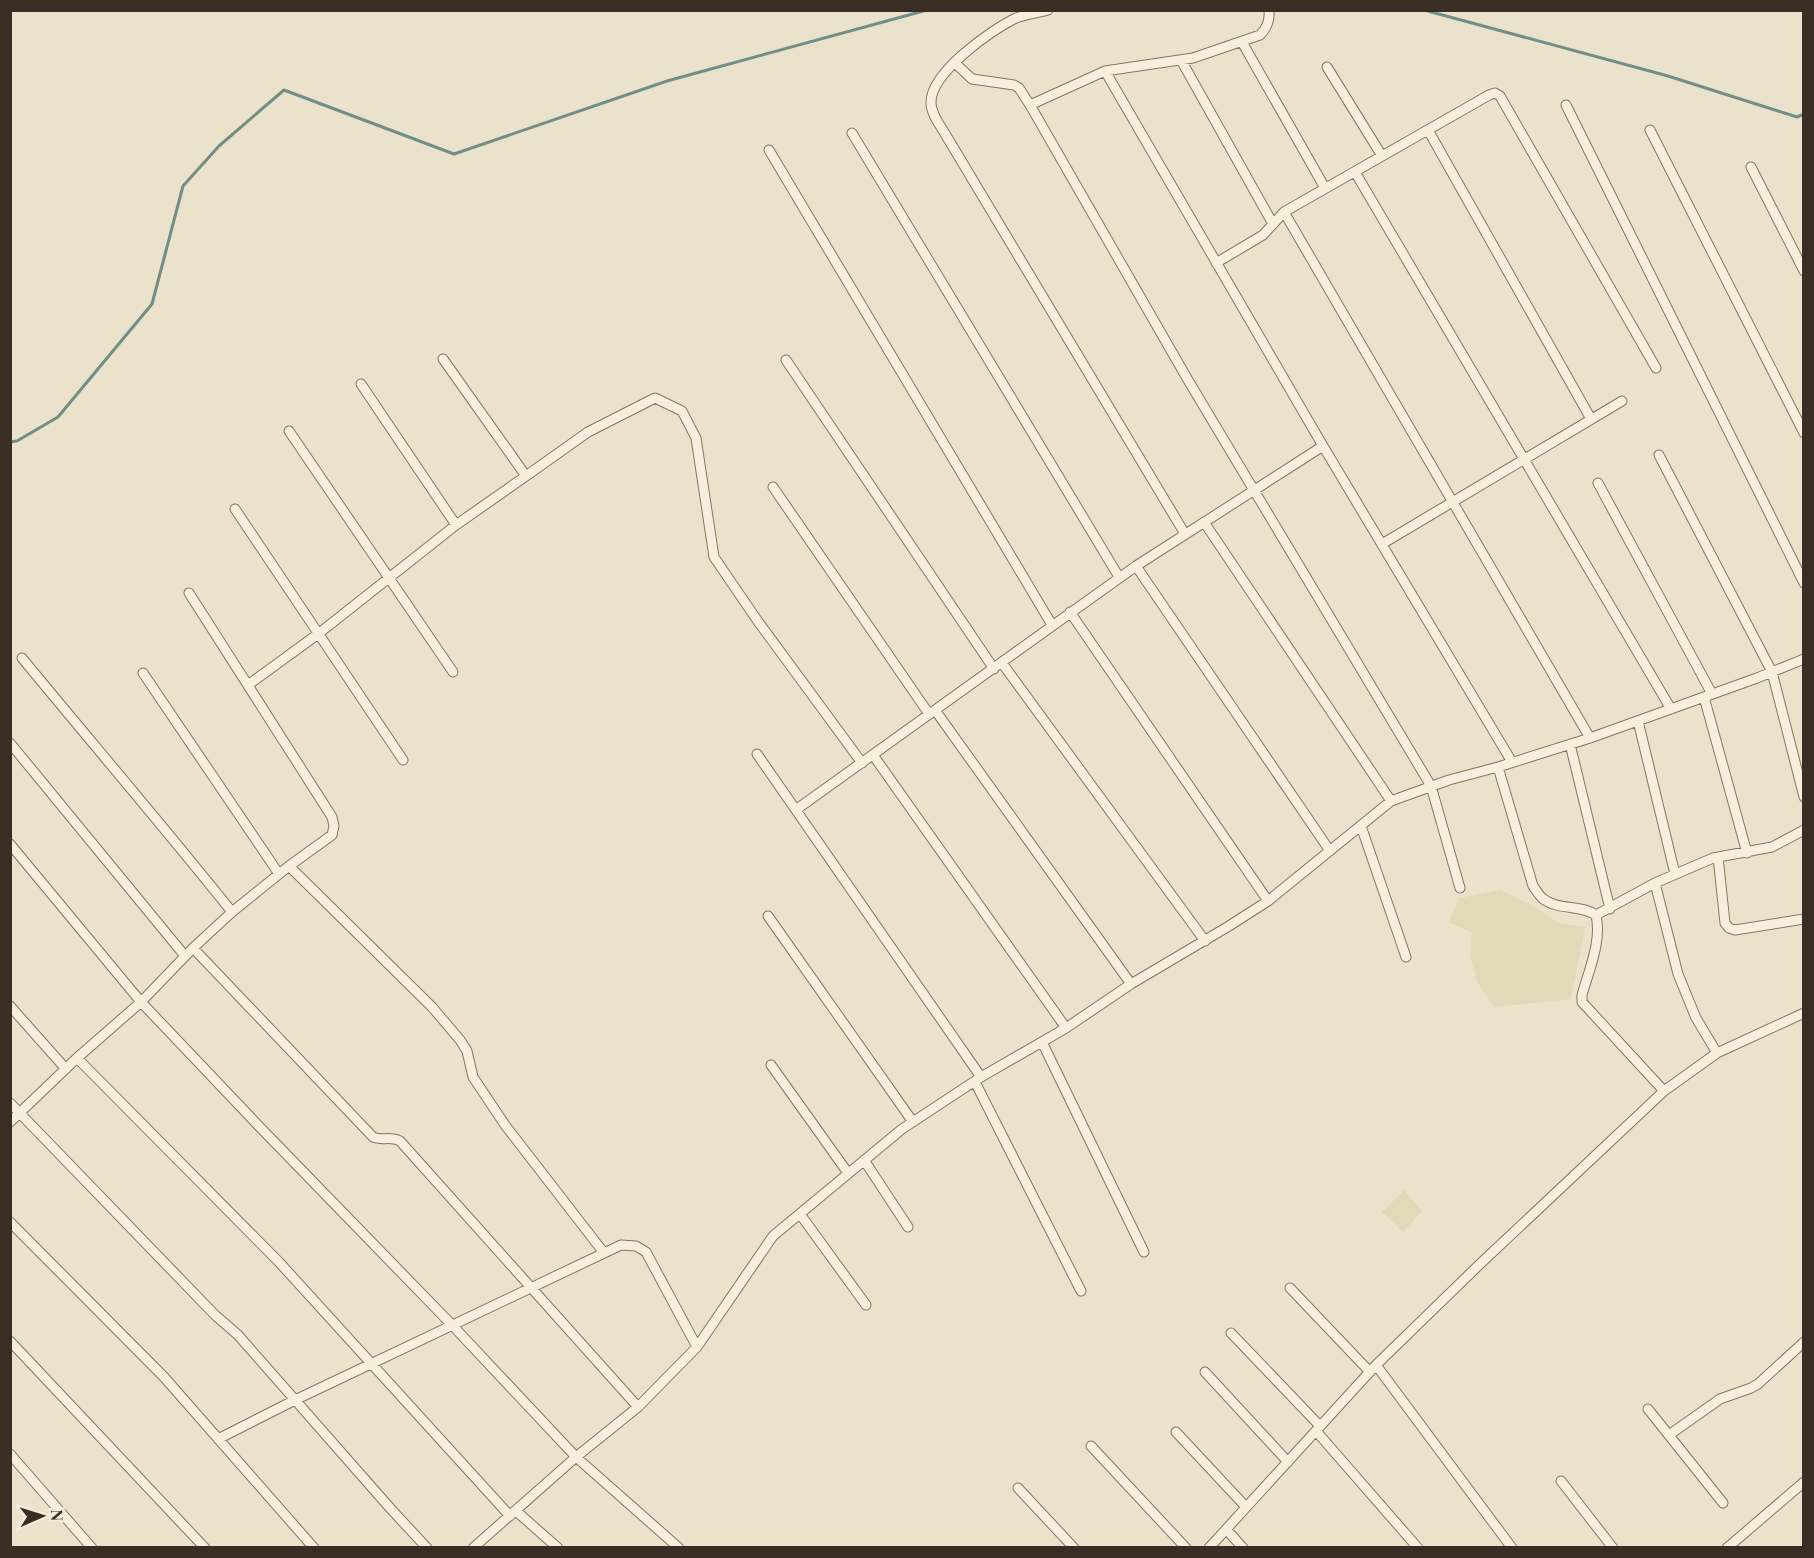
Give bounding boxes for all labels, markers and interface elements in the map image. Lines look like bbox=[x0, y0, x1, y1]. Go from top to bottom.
north arrow bbox=[12, 1486, 72, 1546]
text: N bbox=[47, 1509, 68, 1522]

